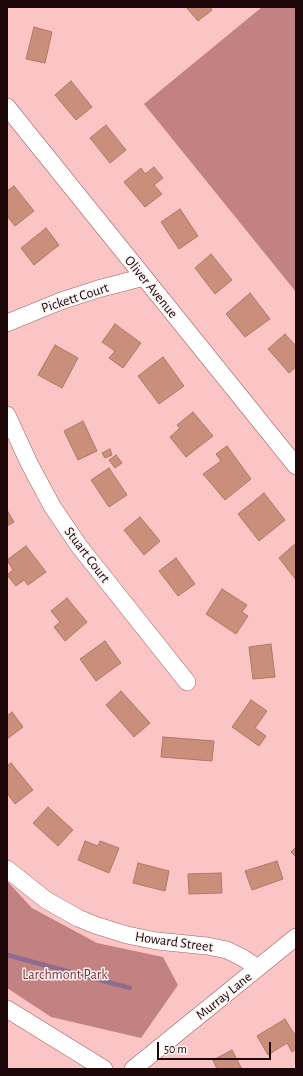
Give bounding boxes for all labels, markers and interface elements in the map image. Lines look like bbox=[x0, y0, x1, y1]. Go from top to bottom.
street label: Oliver Avenue bbox=[121, 252, 181, 322]
street label: Pickett Court bbox=[39, 279, 111, 317]
street label: Stuart Court bbox=[61, 524, 113, 586]
street label: Howard Street bbox=[134, 928, 214, 956]
park label: Larchmont Park bbox=[22, 967, 108, 983]
street label: Murray Lane bbox=[193, 968, 255, 1024]
scale bar bbox=[159, 1034, 273, 1060]
text: 50 m bbox=[164, 1043, 187, 1055]

